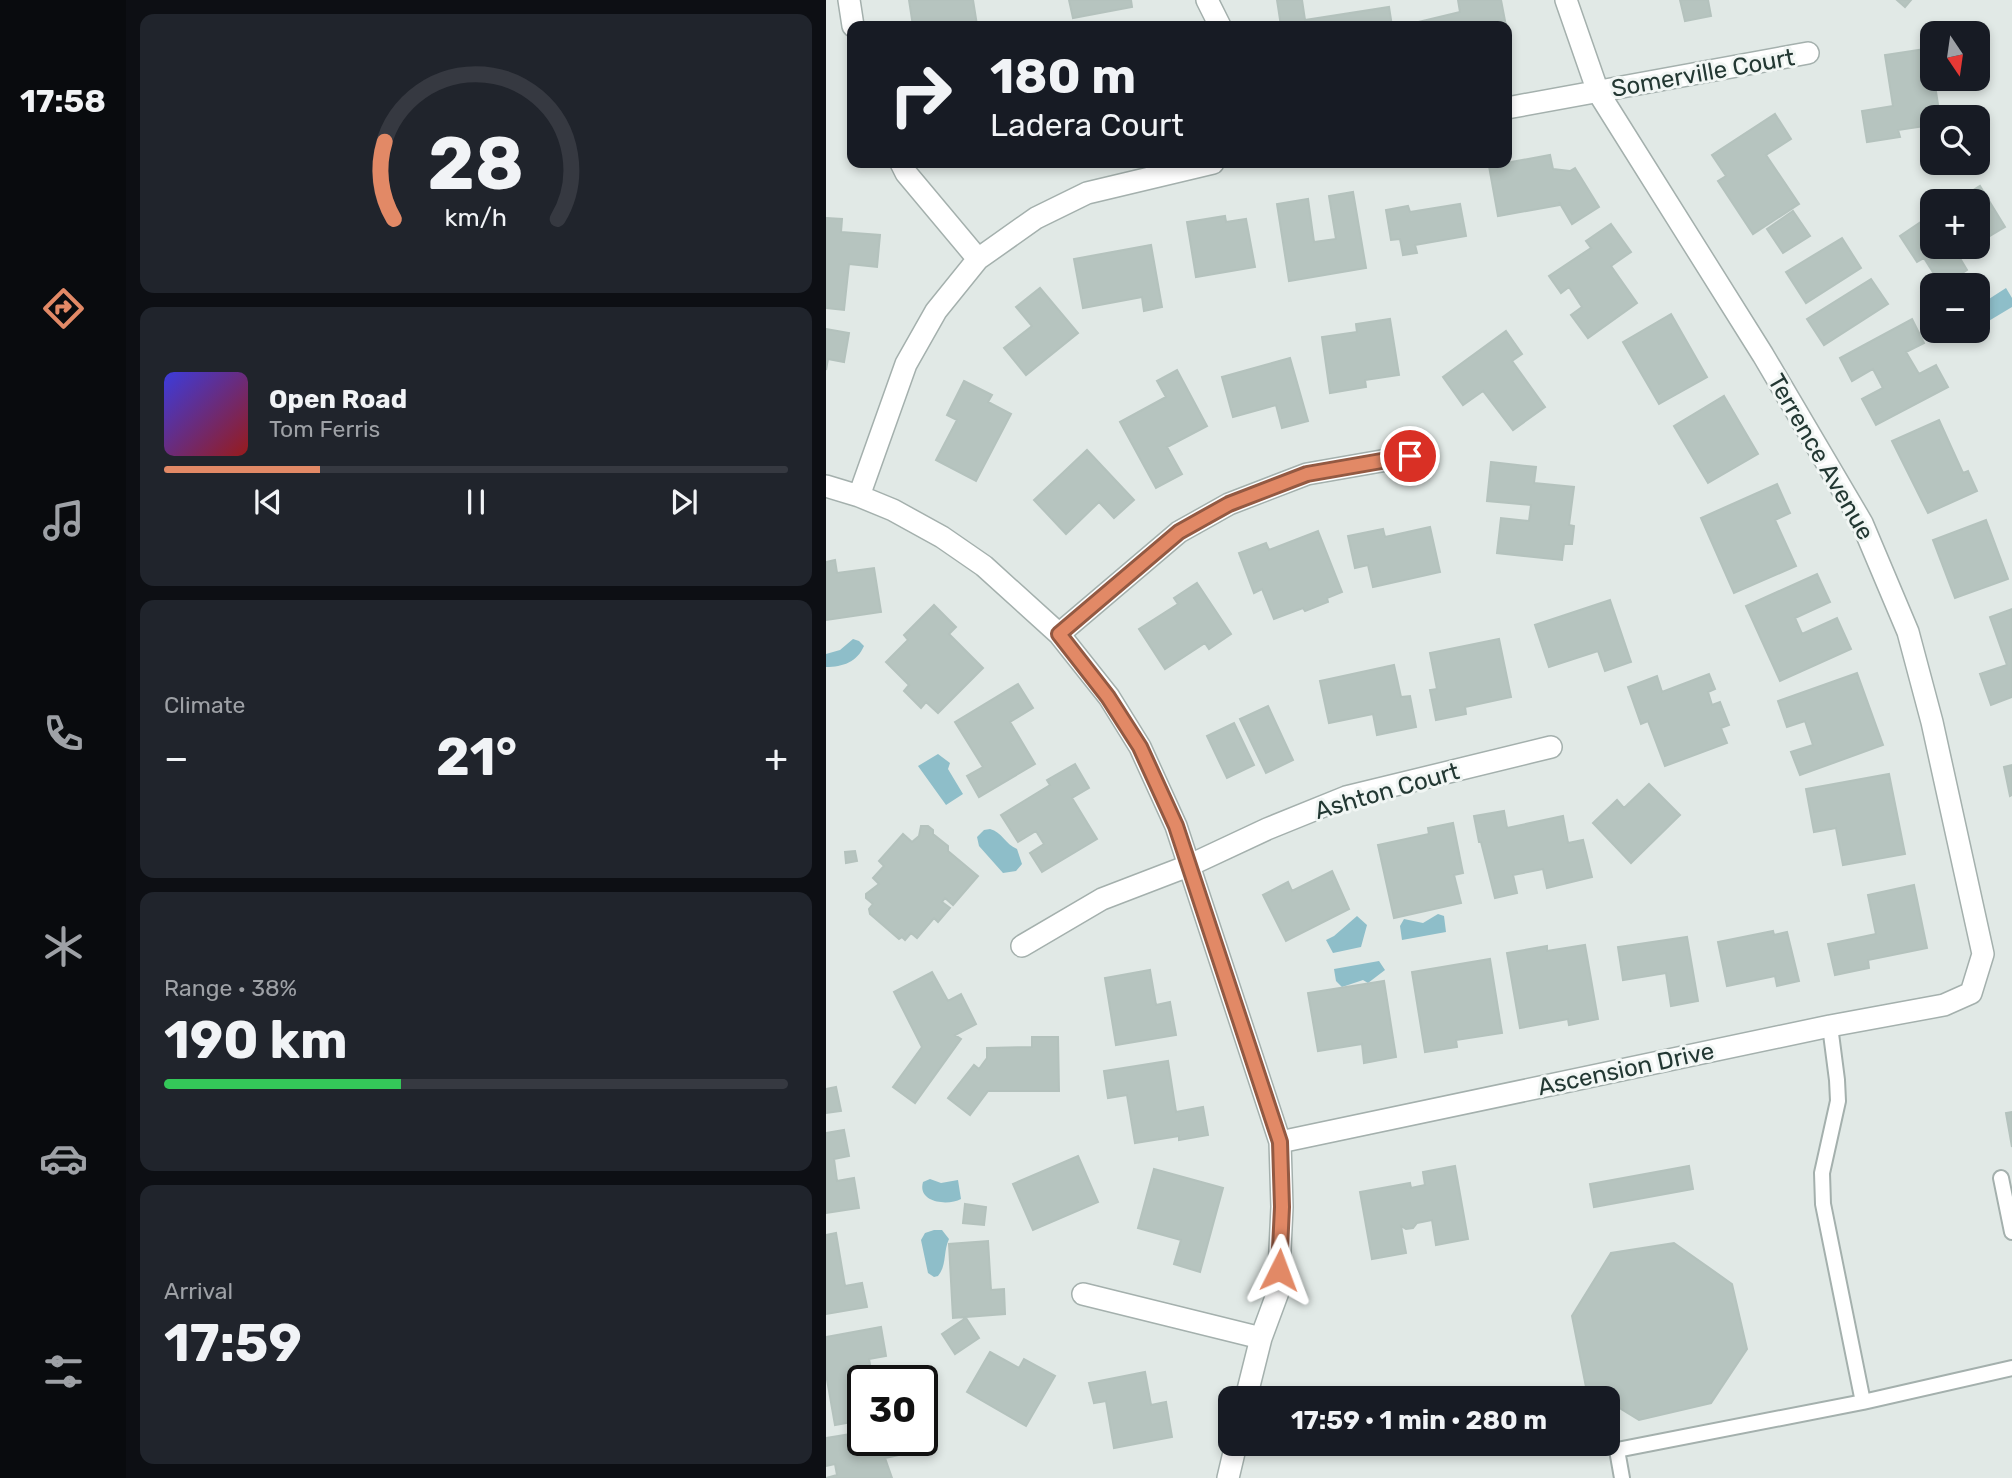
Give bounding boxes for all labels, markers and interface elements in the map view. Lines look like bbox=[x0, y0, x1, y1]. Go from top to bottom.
north arrow bbox=[1920, 21, 1990, 91]
map controls bbox=[1920, 21, 1990, 343]
street label: Somerville Court bbox=[1609, 43, 1797, 103]
text: 180 m bbox=[990, 47, 1136, 105]
icon: right bbox=[875, 49, 966, 140]
text: 17:58 bbox=[20, 82, 106, 120]
button: search bbox=[1920, 105, 1990, 175]
text: Ladera Court bbox=[990, 106, 1184, 144]
text: 28 bbox=[428, 122, 524, 208]
button: + bbox=[1920, 189, 1990, 259]
text: km/h bbox=[445, 203, 507, 232]
button: − bbox=[1920, 273, 1990, 343]
icon: directions bbox=[39, 284, 88, 333]
street label: Terrence Avenue bbox=[1762, 369, 1880, 545]
text: Open Road bbox=[269, 384, 407, 415]
text: Tom Ferris bbox=[269, 415, 380, 443]
pin bbox=[1380, 426, 1440, 486]
icon: arrive bbox=[1391, 437, 1429, 475]
icon: previous bbox=[249, 483, 287, 521]
icon: pause bbox=[457, 483, 495, 521]
icon: next bbox=[665, 483, 703, 521]
icon: music bbox=[39, 496, 88, 545]
text: Climate bbox=[164, 691, 245, 719]
icon: phone bbox=[39, 709, 88, 758]
text: 21° bbox=[436, 726, 517, 788]
text: − bbox=[164, 735, 189, 781]
text: + bbox=[764, 735, 788, 781]
street label: Ashton Court bbox=[1311, 757, 1463, 825]
icon: climate bbox=[39, 922, 88, 971]
text: Range · 38% bbox=[164, 974, 297, 1002]
text: 190 km bbox=[164, 1009, 348, 1071]
street label: Ascension Drive bbox=[1535, 1037, 1717, 1101]
icon: car bbox=[39, 1134, 88, 1183]
position arrow bbox=[1242, 1233, 1316, 1307]
text: Arrival bbox=[164, 1277, 233, 1305]
text: 17:59 bbox=[164, 1312, 302, 1374]
icon: filters bbox=[39, 1347, 88, 1396]
speed limit sign: 30 bbox=[847, 1365, 938, 1456]
text: 17:59 · 1 min · 280 m bbox=[1291, 1405, 1547, 1436]

